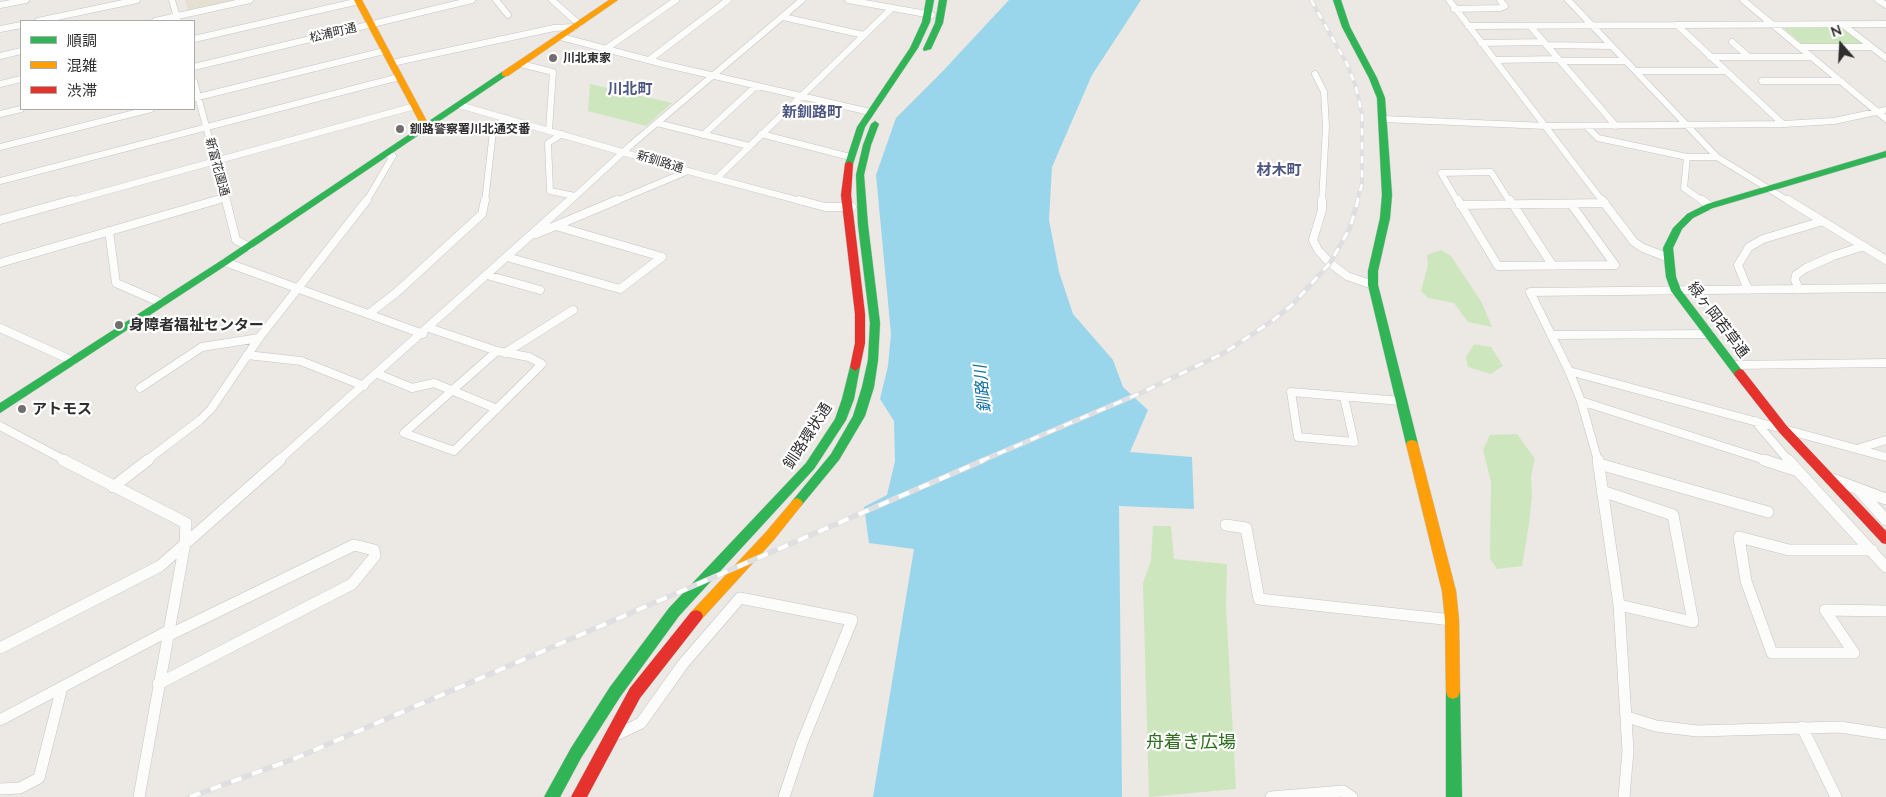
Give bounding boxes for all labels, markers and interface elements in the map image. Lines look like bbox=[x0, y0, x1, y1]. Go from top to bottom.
legend bbox=[20, 20, 195, 110]
north arrow bbox=[1816, 20, 1866, 70]
street label: 松浦町通 bbox=[308, 21, 358, 45]
text: N bbox=[1828, 21, 1844, 41]
text: 順調 bbox=[67, 31, 97, 50]
place label: 川北東家 bbox=[563, 51, 611, 65]
marker: 川北東家 bbox=[547, 52, 559, 64]
text: 混雑 bbox=[67, 56, 97, 75]
district label: 川北町 bbox=[608, 80, 652, 98]
text: 渋滞 bbox=[67, 81, 97, 100]
district label: 新釧路町 bbox=[782, 103, 842, 121]
place label: 釧路警察署川北通交番 bbox=[410, 122, 530, 136]
marker: 釧路警察署川北通交番 bbox=[394, 123, 406, 135]
street label: 新富花園通 bbox=[202, 136, 232, 198]
street label: 新釧路通 bbox=[635, 148, 685, 176]
district label: 材木町 bbox=[1257, 161, 1301, 179]
street label: 緑ヶ岡若草通 bbox=[1684, 279, 1752, 361]
place label: 身障者福祉センター bbox=[129, 316, 264, 334]
marker: 身障者福祉センター bbox=[113, 319, 125, 331]
water label: 釧路川 bbox=[971, 364, 995, 414]
place label: アトモス bbox=[32, 400, 92, 418]
street label: 釧路環状通 bbox=[780, 400, 836, 472]
marker: アトモス bbox=[16, 403, 28, 415]
park label: 舟着き広場 bbox=[1146, 732, 1236, 754]

